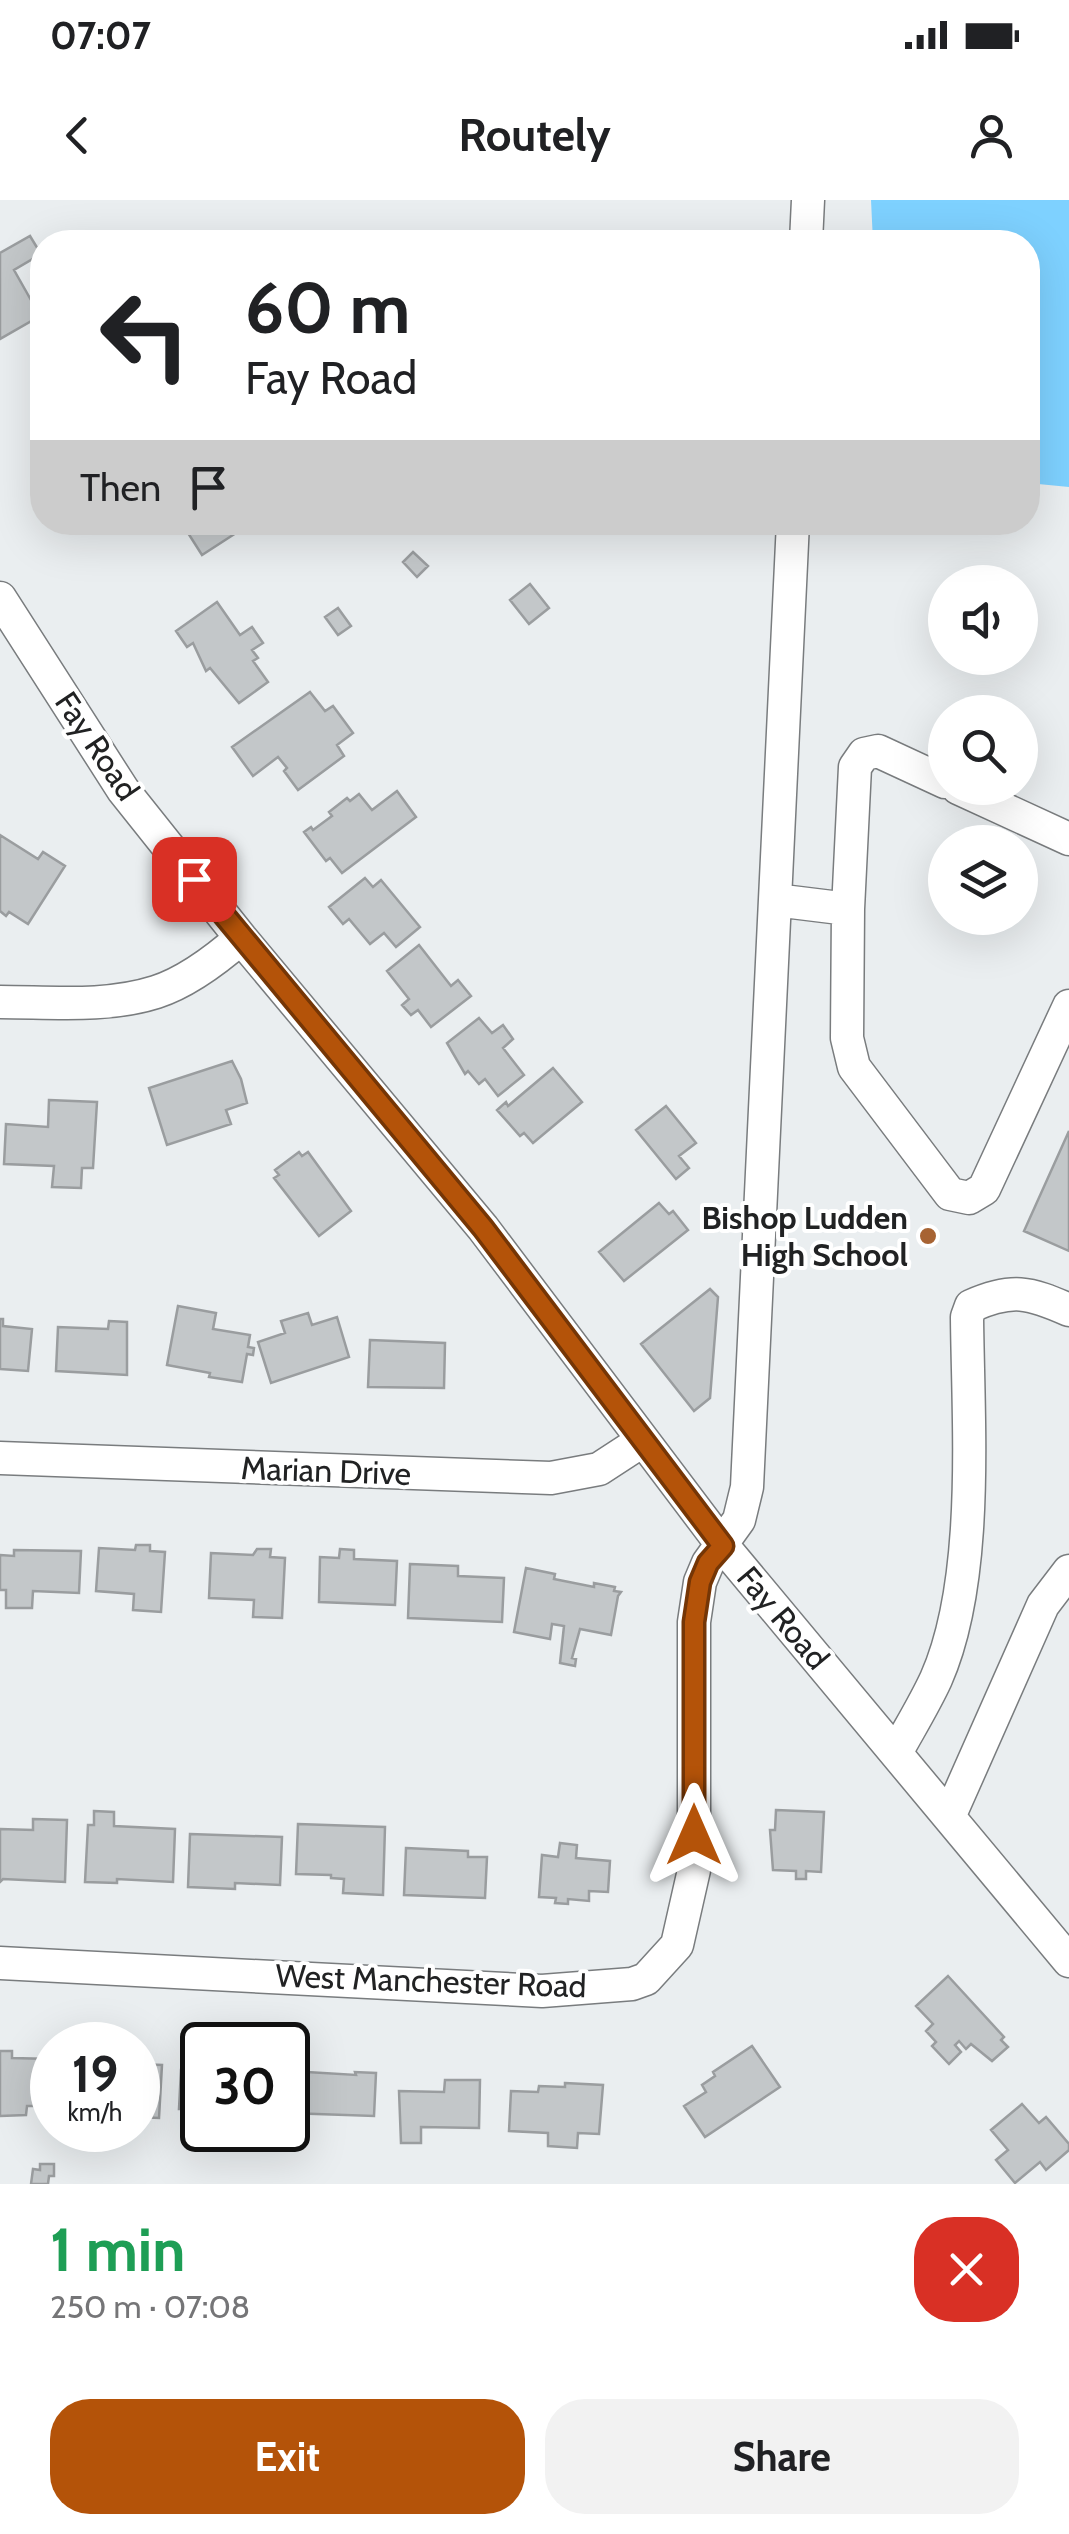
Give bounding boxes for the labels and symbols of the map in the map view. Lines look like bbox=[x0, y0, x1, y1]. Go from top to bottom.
street label: Fay Road bbox=[47, 684, 148, 807]
pin bbox=[152, 837, 237, 922]
place label: Bishop Ludden High School bbox=[701, 1198, 908, 1274]
marker: Bishop Ludden High School bbox=[917, 1225, 939, 1247]
street label: Marian Drive bbox=[240, 1448, 412, 1493]
street label: Fay Road bbox=[729, 1558, 838, 1677]
position arrow bbox=[642, 1783, 746, 1887]
street label: West Manchester Road bbox=[275, 1956, 587, 2005]
speed limit sign: 30 bbox=[180, 2022, 310, 2152]

